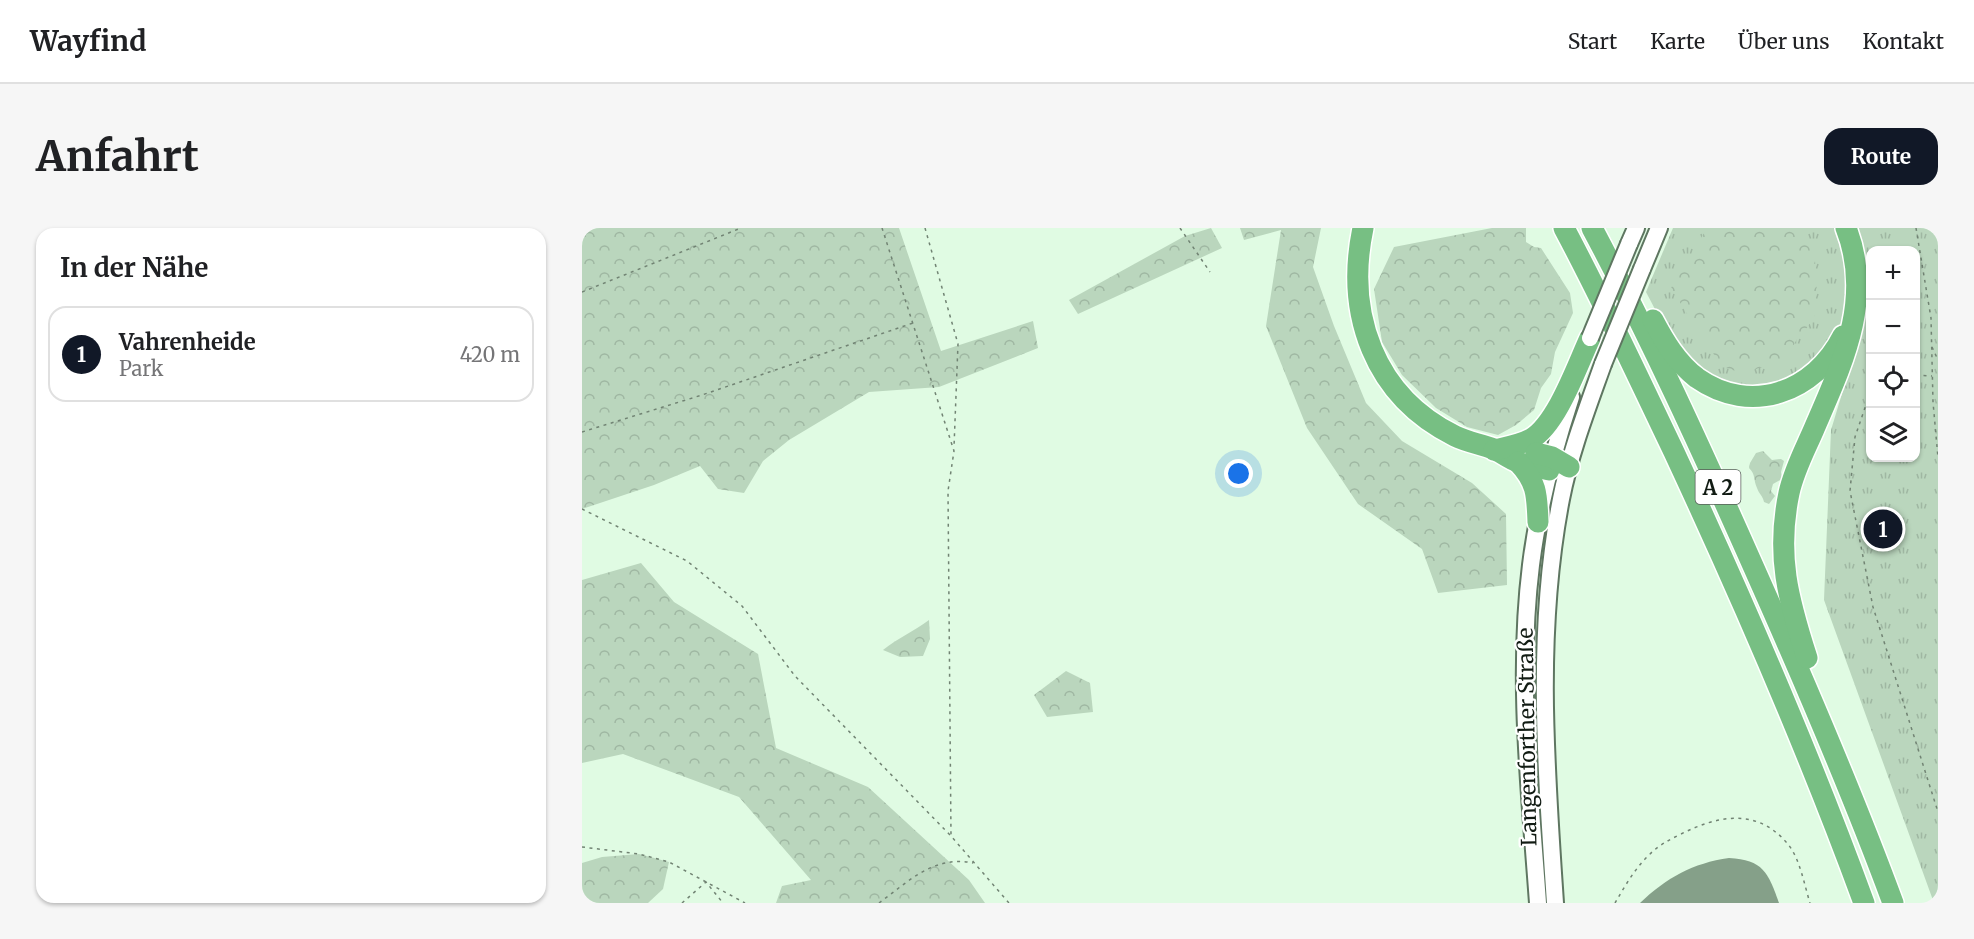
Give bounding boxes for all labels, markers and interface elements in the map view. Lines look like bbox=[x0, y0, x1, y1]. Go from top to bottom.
text: Wayfind bbox=[30, 23, 146, 59]
text: Start bbox=[1568, 28, 1617, 55]
text: Karte bbox=[1650, 28, 1705, 55]
text: Über uns bbox=[1738, 28, 1829, 55]
text: Kontakt bbox=[1862, 28, 1944, 55]
button: Route bbox=[1824, 128, 1938, 185]
text: Anfahrt bbox=[36, 130, 199, 182]
map controls bbox=[1866, 246, 1920, 462]
button: + bbox=[1866, 246, 1920, 300]
text: In der Nähe bbox=[60, 251, 208, 284]
button: − bbox=[1866, 300, 1920, 354]
text: Vahrenheide bbox=[119, 328, 256, 356]
text: 1 bbox=[77, 342, 86, 367]
text: 420 m bbox=[460, 342, 520, 367]
button: locate bbox=[1866, 354, 1920, 408]
text: Park bbox=[119, 356, 163, 381]
button: layers bbox=[1866, 408, 1920, 462]
your location bbox=[1224, 459, 1253, 488]
road number: A 2 bbox=[1696, 470, 1740, 504]
pin: 1 bbox=[1864, 506, 1902, 552]
street label: Langenforther Straße bbox=[1512, 627, 1542, 846]

